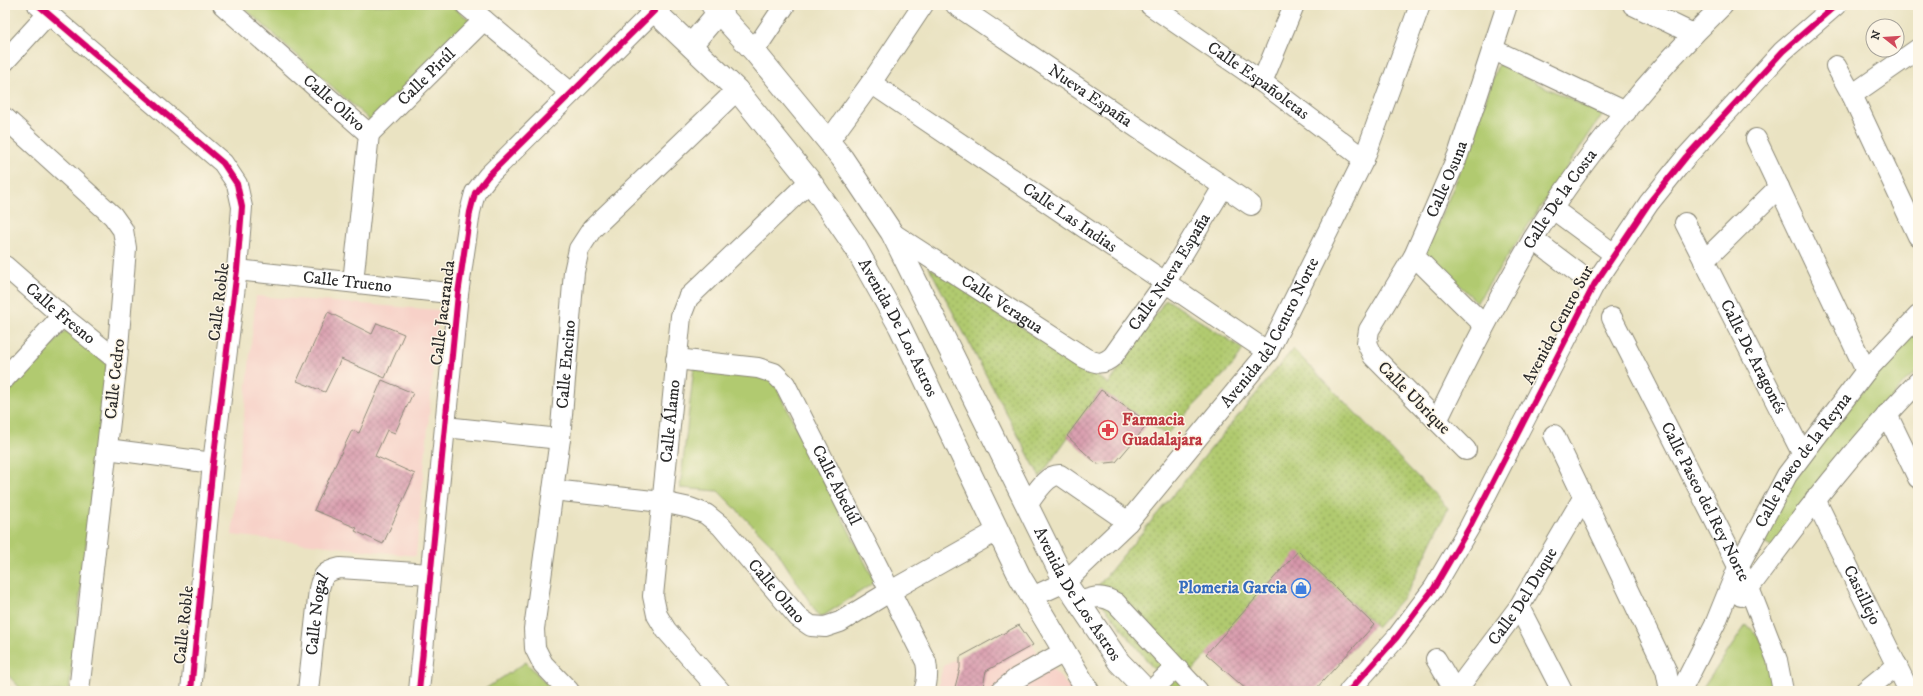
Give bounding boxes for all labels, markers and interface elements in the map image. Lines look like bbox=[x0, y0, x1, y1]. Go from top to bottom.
north arrow bbox=[1865, 18, 1905, 58]
text: N bbox=[1868, 29, 1884, 42]
street label: Calle Españoletas bbox=[1203, 37, 1314, 125]
street label: Calle Pirúl bbox=[393, 43, 460, 111]
street label: Nueva España bbox=[1044, 60, 1137, 133]
street label: Calle Olivo bbox=[298, 69, 370, 137]
street label: Calle Osuna bbox=[1421, 137, 1473, 221]
street label: Calle De la Costa bbox=[1518, 144, 1603, 253]
street label: Calle Las Indias bbox=[1018, 178, 1122, 258]
street label: Calle Nueva España bbox=[1123, 208, 1216, 335]
street label: Avenida De Los Astros bbox=[853, 254, 943, 401]
street label: Avenida del Centro Norte bbox=[1216, 254, 1324, 412]
street label: Calle Jacaranda bbox=[426, 258, 460, 367]
street label: Avenida Centro Sur bbox=[1517, 261, 1599, 388]
street label: Calle Roble bbox=[203, 262, 235, 342]
street label: Calle Trueno bbox=[302, 266, 393, 298]
street label: Calle Veragua bbox=[957, 270, 1048, 339]
street label: Calle Fresno bbox=[21, 278, 100, 349]
street label: Calle De Aragonés bbox=[1715, 296, 1791, 418]
street label: Calle Encino bbox=[552, 319, 581, 410]
street label: Calle Cedro bbox=[100, 338, 130, 420]
street label: Calle Ubrique bbox=[1373, 357, 1455, 439]
street label: Calle Álamo bbox=[655, 379, 686, 464]
street label: Calle Paseo de la Reyna bbox=[1750, 388, 1857, 532]
place label: Farmacia Guadalajara bbox=[1122, 409, 1203, 451]
street label: Calle Paseo del Rey Norte bbox=[1656, 418, 1755, 585]
pharmacy icon: Farmacia Guadalajara bbox=[1097, 419, 1119, 441]
street label: Calle Abedúl bbox=[807, 441, 866, 529]
street label: Avenida De Los Astros bbox=[1028, 523, 1126, 666]
street label: Calle Del Duque bbox=[1483, 543, 1563, 650]
street label: Calle Olmo bbox=[743, 555, 808, 629]
street label: Castillejo bbox=[1838, 562, 1886, 629]
street label: Calle Nogal bbox=[301, 569, 334, 656]
place label: Plomeria Garcia bbox=[1178, 577, 1288, 599]
shop icon: Plomeria Garcia bbox=[1290, 577, 1312, 599]
street label: Calle Roble bbox=[169, 585, 199, 665]

